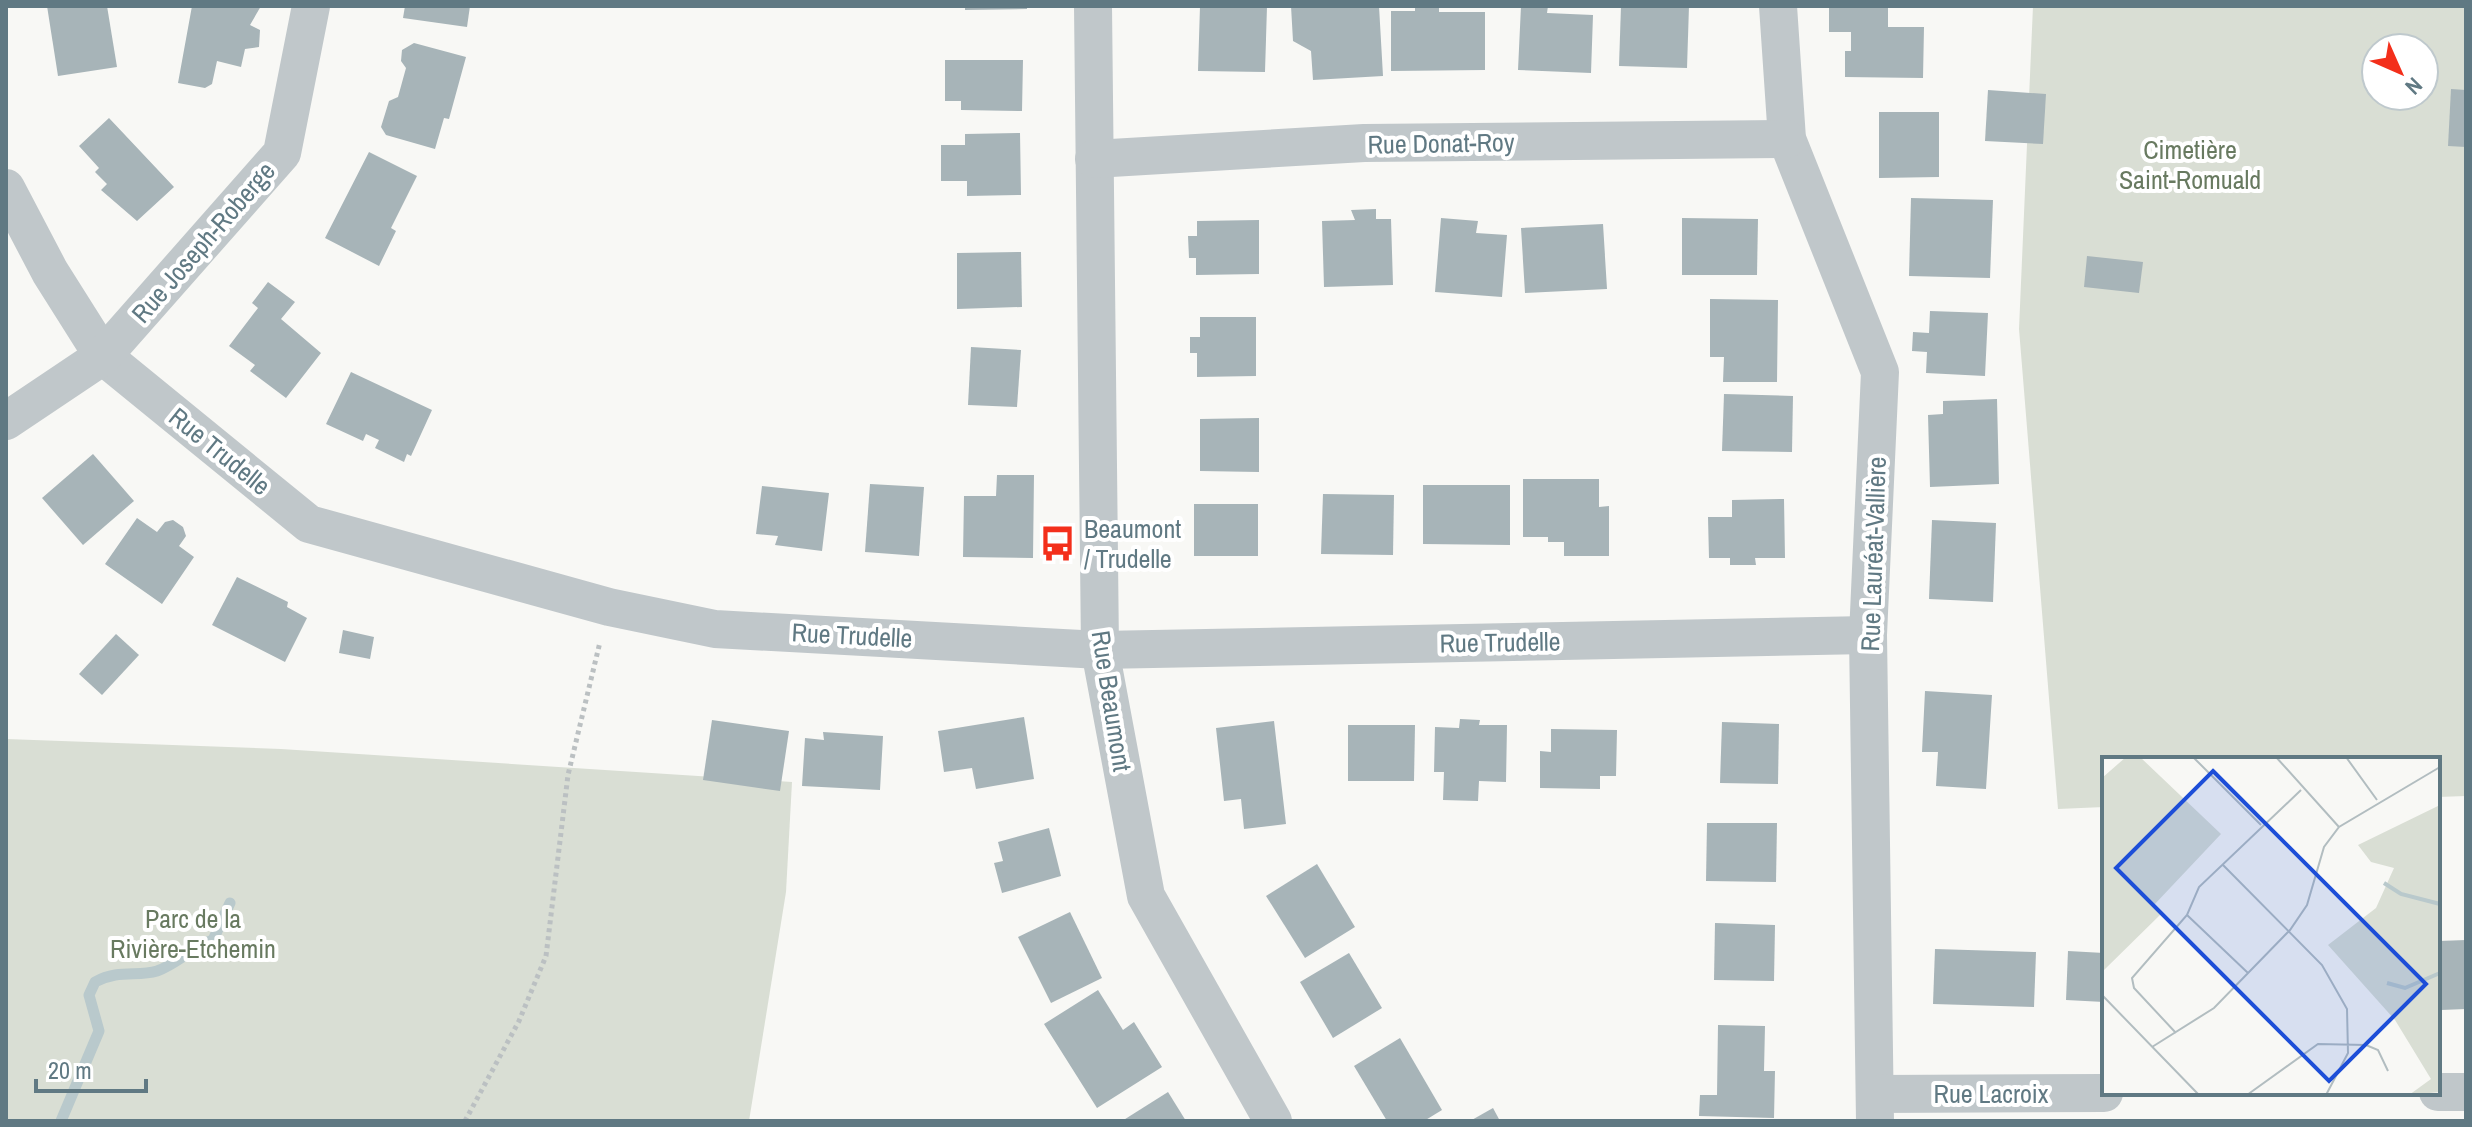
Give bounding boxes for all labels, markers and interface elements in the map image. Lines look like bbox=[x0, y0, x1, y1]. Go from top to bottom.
north arrow bbox=[2360, 32, 2440, 112]
text: N bbox=[2399, 71, 2429, 101]
street label: Rue Donat-Roy bbox=[1367, 124, 1515, 162]
park label: Cimetière Saint-Romuald bbox=[2119, 132, 2261, 197]
street label: Rue Joseph-Roberge bbox=[123, 154, 283, 330]
street label: Rue Trudelle bbox=[162, 399, 278, 503]
street label: Rue Lauréat-Vallière bbox=[1852, 456, 1894, 652]
place label: Beaumont / Trudelle bbox=[1084, 511, 1181, 576]
bus stop icon: Beaumont / Trudelle bbox=[1039, 524, 1077, 562]
street label: Rue Trudelle bbox=[791, 614, 913, 656]
street label: Rue Trudelle bbox=[1439, 623, 1561, 661]
street label: Rue Beaumont bbox=[1084, 628, 1140, 774]
inset map bbox=[2102, 757, 2440, 1095]
park label: Parc de la Rivière-Etchemin bbox=[110, 901, 276, 966]
scale bar bbox=[36, 1043, 146, 1093]
text: 20 m bbox=[48, 1054, 92, 1086]
street label: Rue Lacroix bbox=[1934, 1076, 2049, 1111]

